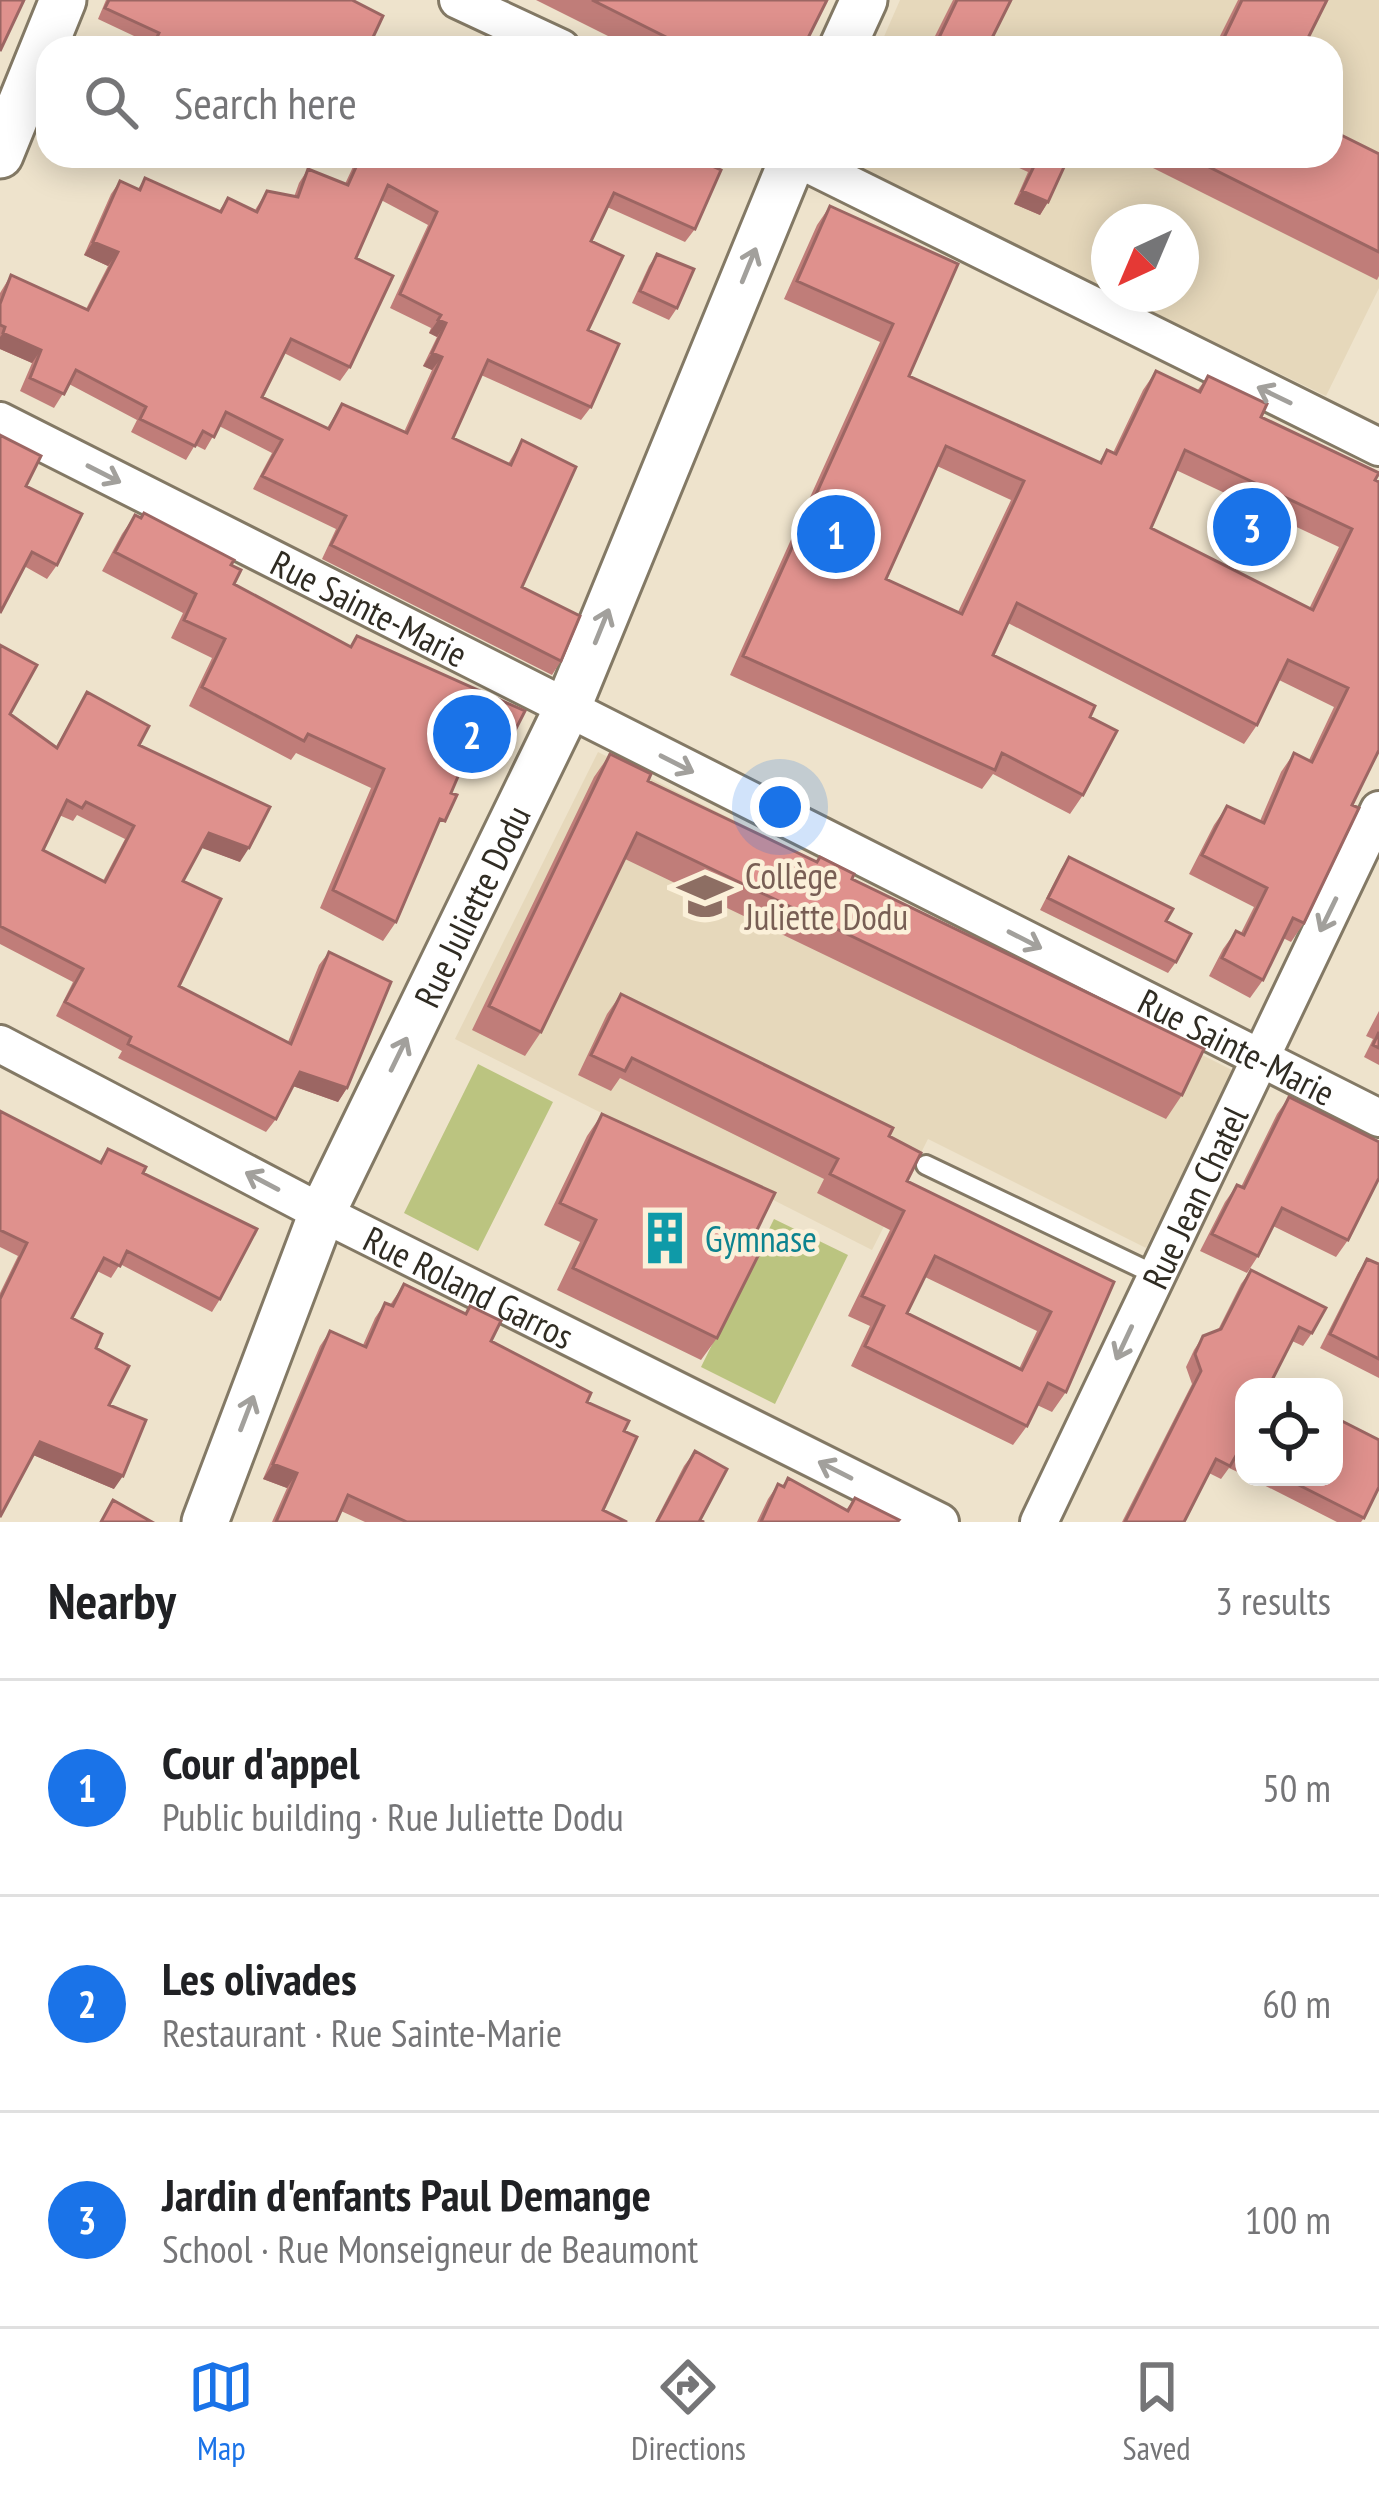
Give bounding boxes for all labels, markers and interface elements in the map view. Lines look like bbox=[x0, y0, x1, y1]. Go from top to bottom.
search box bbox=[36, 36, 1343, 168]
icon: search bbox=[78, 69, 144, 135]
text: Search here bbox=[174, 73, 357, 131]
north arrow bbox=[1091, 204, 1199, 312]
one-way arrow bbox=[740, 247, 761, 284]
one-way arrow bbox=[1257, 383, 1293, 405]
one-way arrow bbox=[86, 463, 122, 486]
pin: 3 bbox=[1213, 482, 1291, 572]
pin: 1 bbox=[797, 489, 875, 579]
street label: Rue Sainte-Marie bbox=[263, 539, 475, 677]
one-way arrow bbox=[593, 608, 614, 645]
pin: 2 bbox=[433, 689, 511, 779]
one-way arrow bbox=[658, 754, 694, 777]
your location bbox=[750, 777, 810, 837]
street label: Rue Juliette Dodu bbox=[402, 797, 540, 1014]
place label: Collège Juliette Dodu bbox=[744, 852, 908, 940]
school or university icon: Collège Juliette Dodu bbox=[676, 867, 734, 925]
one-way arrow bbox=[1316, 896, 1338, 932]
one-way arrow bbox=[1007, 930, 1042, 953]
street label: Rue Sainte-Marie bbox=[1131, 977, 1343, 1115]
one-way arrow bbox=[389, 1037, 412, 1072]
street label: Rue Jean Chatel bbox=[1131, 1098, 1258, 1296]
one-way arrow bbox=[244, 1169, 280, 1192]
building icon: Gymnase bbox=[636, 1209, 694, 1267]
street label: Rue Roland Garros bbox=[356, 1214, 582, 1359]
place label: Gymnase bbox=[705, 1215, 817, 1262]
one-way arrow bbox=[1112, 1324, 1134, 1360]
map controls bbox=[1235, 1378, 1343, 1486]
button: locate bbox=[1235, 1378, 1343, 1486]
one-way arrow bbox=[237, 1395, 259, 1432]
one-way arrow bbox=[818, 1457, 854, 1480]
text: Nearby bbox=[48, 1567, 176, 1633]
text: 3 results bbox=[1215, 1575, 1331, 1626]
text: Cour d'appel bbox=[162, 1733, 360, 1791]
text: 1 bbox=[78, 1762, 96, 1813]
text: 50 m bbox=[1262, 1762, 1331, 1813]
text: Public building · Rue Juliette Dodu bbox=[162, 1791, 624, 1842]
text: Les olivades bbox=[162, 1949, 357, 2007]
text: 2 bbox=[78, 1978, 96, 2029]
text: 60 m bbox=[1262, 1978, 1331, 2029]
text: Restaurant · Rue Sainte-Marie bbox=[162, 2007, 562, 2058]
text: Jardin d'enfants Paul Demange bbox=[162, 2165, 651, 2223]
text: 3 bbox=[78, 2194, 96, 2245]
text: 100 m bbox=[1245, 2194, 1331, 2245]
text: School · Rue Monseigneur de Beaumont bbox=[162, 2223, 698, 2274]
tab: Map bbox=[188, 2354, 254, 2469]
tab: Directions bbox=[631, 2354, 746, 2469]
tab: Saved bbox=[1123, 2354, 1191, 2469]

